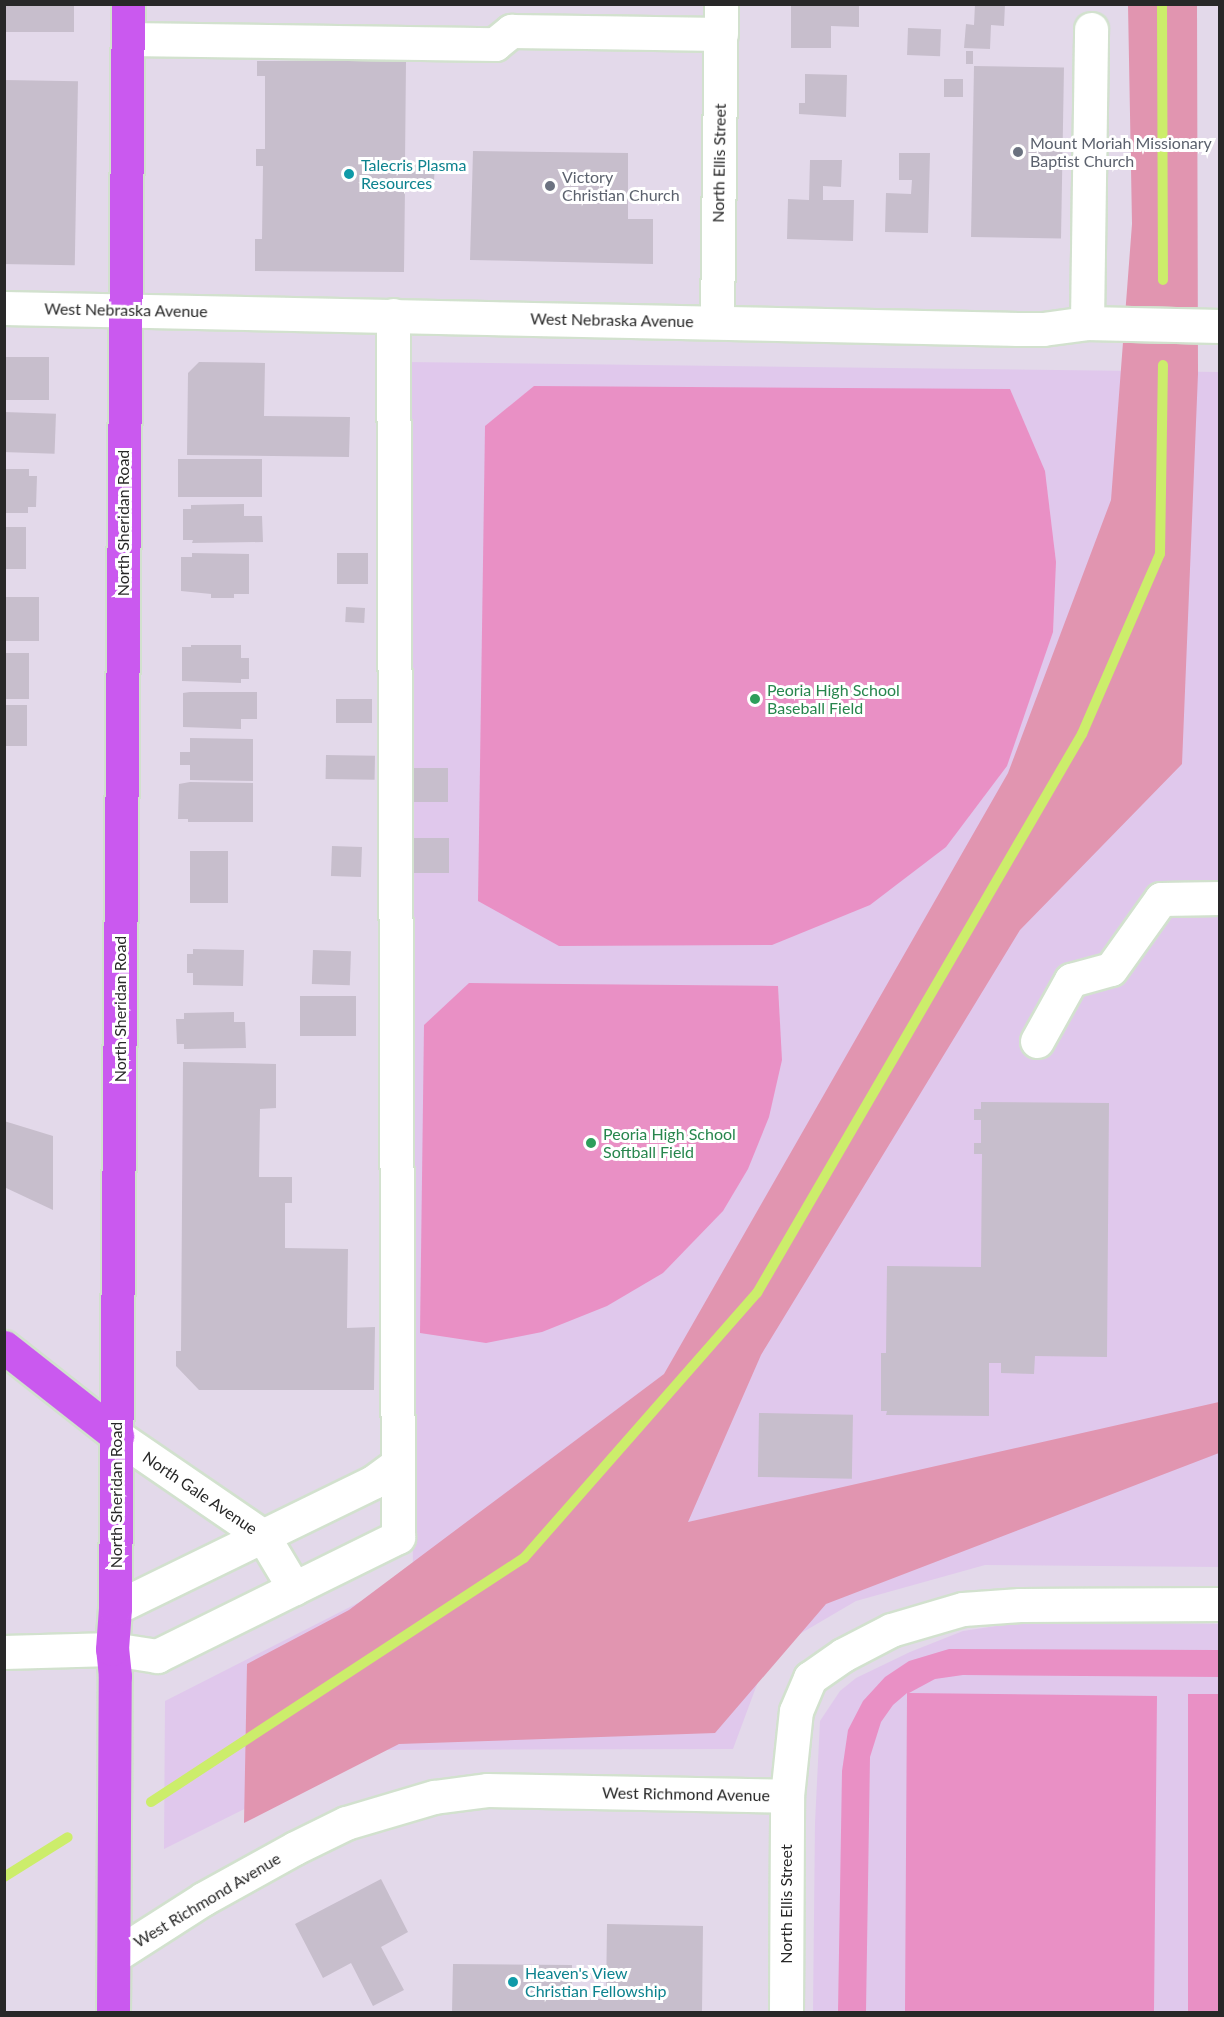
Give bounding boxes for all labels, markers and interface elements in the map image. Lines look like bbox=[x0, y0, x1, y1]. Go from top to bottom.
street label: North Ellis Street bbox=[708, 103, 730, 223]
place label: Mount Moriah Missionary Baptist Church bbox=[1030, 133, 1212, 171]
marker: Mount Moriah Missionary Baptist Church bbox=[1011, 145, 1025, 159]
place label: Talecris Plasma Resources bbox=[361, 155, 466, 193]
marker: Talecris Plasma Resources bbox=[342, 167, 356, 181]
place label: Victory Christian Church bbox=[562, 167, 680, 205]
marker: Victory Christian Church bbox=[543, 179, 557, 193]
street label: West Nebraska Avenue bbox=[44, 299, 208, 321]
street label: West Nebraska Avenue bbox=[530, 309, 694, 331]
street label: North Sheridan Road bbox=[113, 450, 133, 596]
place label: Peoria High School Baseball Field bbox=[767, 680, 900, 718]
marker: Peoria High School Baseball Field bbox=[748, 692, 762, 706]
street label: North Sheridan Road bbox=[110, 936, 130, 1082]
place label: Peoria High School Softball Field bbox=[603, 1124, 736, 1162]
marker: Peoria High School Softball Field bbox=[584, 1136, 598, 1150]
street label: North Sheridan Road bbox=[106, 1422, 126, 1568]
street label: North Gale Avenue bbox=[139, 1447, 261, 1539]
street label: West Richmond Avenue bbox=[602, 1783, 770, 1805]
street label: North Ellis Street bbox=[776, 1844, 796, 1964]
street label: West Richmond Avenue bbox=[130, 1848, 284, 1952]
place label: Heaven's View Christian Fellowship bbox=[525, 1963, 667, 2001]
marker: Heaven's View Christian Fellowship bbox=[506, 1975, 520, 1989]

